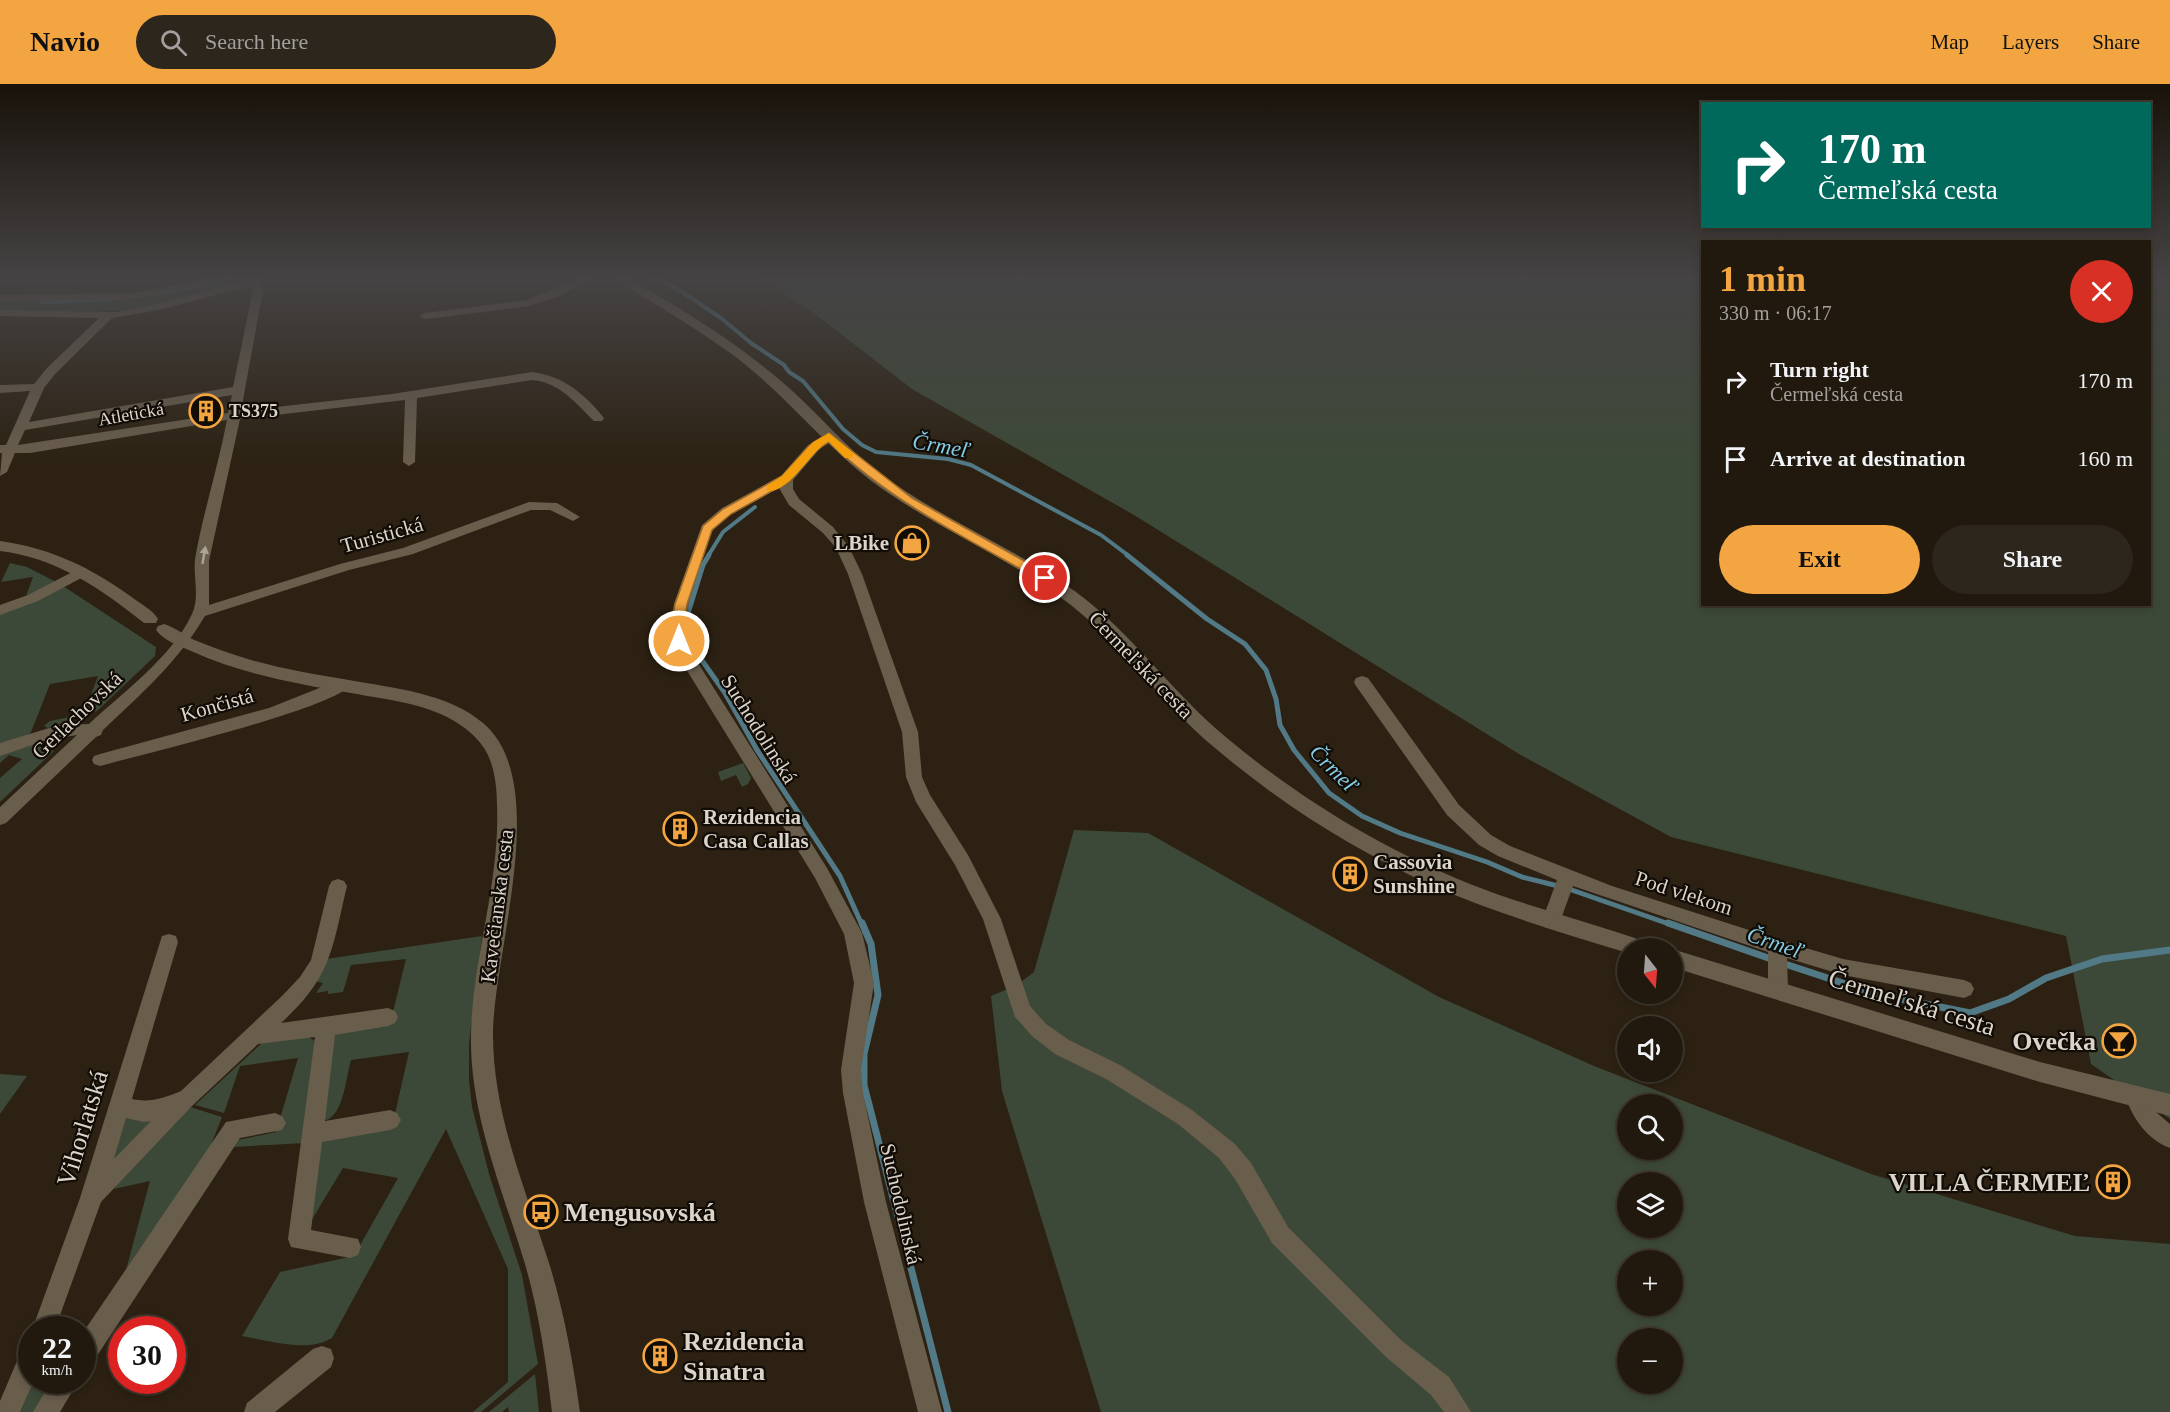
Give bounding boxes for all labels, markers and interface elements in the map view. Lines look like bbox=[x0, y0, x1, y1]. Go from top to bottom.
search box bbox=[136, 15, 556, 69]
text: Navio bbox=[30, 26, 100, 57]
icon: search bbox=[157, 26, 190, 59]
text: Search here bbox=[205, 29, 308, 54]
text: Map bbox=[1931, 30, 1969, 54]
text: Layers bbox=[2002, 30, 2059, 54]
text: Share bbox=[2092, 30, 2140, 54]
icon: right bbox=[1719, 126, 1797, 204]
text: 170 m bbox=[1818, 126, 1927, 172]
text: Čermeľská cesta bbox=[1818, 175, 1998, 205]
text: 1 min bbox=[1719, 259, 1806, 299]
button: close bbox=[2070, 260, 2133, 323]
text: 330 m · 06:17 bbox=[1719, 302, 1832, 324]
text: Turn right bbox=[1770, 357, 1869, 382]
icon: right bbox=[1719, 365, 1752, 398]
text: 170 m bbox=[2077, 368, 2133, 393]
text: Čermeľská cesta bbox=[1770, 383, 1903, 405]
building icon: TS375 bbox=[188, 393, 224, 429]
street label: Atletická bbox=[97, 398, 165, 430]
place label: TS375 bbox=[229, 401, 278, 421]
water label: Črmeľ bbox=[911, 428, 973, 463]
icon: arrive bbox=[1719, 443, 1752, 476]
text: Arrive at destination bbox=[1770, 446, 1966, 471]
text: 160 m bbox=[2077, 446, 2133, 471]
street label: Turistická bbox=[338, 512, 427, 558]
shop icon: LBike bbox=[894, 525, 930, 561]
button: Exit bbox=[1719, 525, 1920, 594]
button: Share bbox=[1932, 525, 2133, 594]
place label: LBike bbox=[834, 531, 889, 555]
one-way arrow bbox=[200, 546, 209, 565]
pin bbox=[1019, 552, 1070, 603]
icon: arrive bbox=[1028, 561, 1061, 594]
street label: Čermeľská cesta bbox=[1084, 606, 1199, 724]
position arrow bbox=[647, 609, 711, 673]
street label: Gerlachovská bbox=[27, 666, 127, 764]
street label: Suchodolinská bbox=[716, 670, 802, 788]
street label: Končistá bbox=[178, 683, 257, 727]
water label: Črmeľ bbox=[1305, 739, 1364, 799]
place label: Rezidencia Casa Callas bbox=[703, 805, 809, 853]
building icon: Rezidencia Casa Callas bbox=[662, 811, 698, 847]
street label: Kavečianska cesta bbox=[476, 827, 518, 984]
place label: Cassovia Sunshine bbox=[1373, 850, 1455, 898]
building icon: Cassovia Sunshine bbox=[1332, 856, 1368, 892]
street label: Pod vlekom bbox=[1632, 866, 1736, 920]
water label: Črmeľ bbox=[1744, 921, 1808, 964]
north arrow bbox=[1617, 938, 1683, 1004]
map controls bbox=[1617, 938, 1683, 1394]
street label: Čermeľská cesta bbox=[1825, 963, 1999, 1042]
button: sound bbox=[1617, 1016, 1683, 1082]
bar icon: Ovečka bbox=[2101, 1023, 2137, 1059]
place label: Ovečka bbox=[2012, 1027, 2096, 1056]
street label: Vihorlatská bbox=[51, 1066, 114, 1190]
button: search bbox=[1617, 1094, 1683, 1160]
street label: Suchodolinská bbox=[875, 1141, 927, 1268]
building icon: VILLA ČERMEĽ bbox=[2095, 1164, 2131, 1200]
place label: VILLA ČERMEĽ bbox=[1888, 1168, 2090, 1197]
button: layers bbox=[1617, 1172, 1683, 1238]
bus stop icon: Mengusovská bbox=[523, 1194, 559, 1230]
place label: Mengusovská bbox=[564, 1198, 716, 1227]
button: + bbox=[1617, 1250, 1683, 1316]
speed limit sign: 30 bbox=[108, 1316, 186, 1394]
place label: Rezidencia Sinatra bbox=[683, 1327, 804, 1386]
button: − bbox=[1617, 1328, 1683, 1394]
text: 22 bbox=[42, 1331, 72, 1364]
building icon: Rezidencia Sinatra bbox=[642, 1338, 678, 1374]
text: km/h bbox=[42, 1362, 72, 1378]

